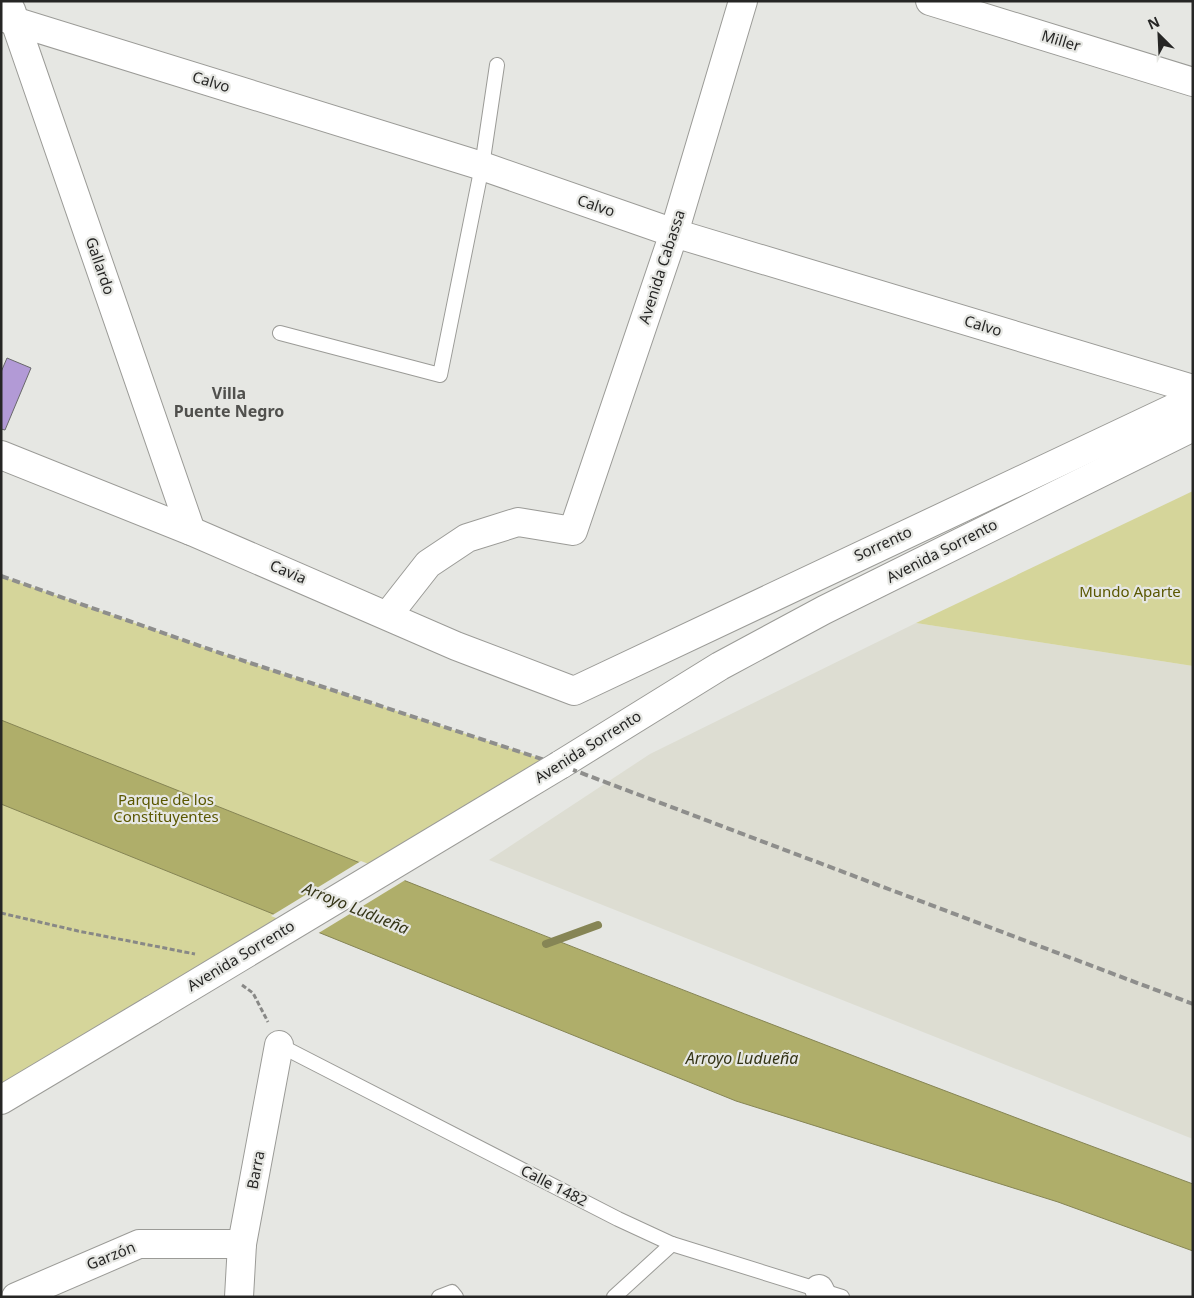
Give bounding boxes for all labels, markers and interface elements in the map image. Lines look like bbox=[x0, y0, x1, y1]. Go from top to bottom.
north arrow bbox=[1134, 10, 1184, 60]
text: N bbox=[1144, 12, 1163, 34]
street label: Miller bbox=[1039, 25, 1083, 55]
street label: Calvo bbox=[190, 66, 233, 96]
street label: Calvo bbox=[575, 189, 618, 221]
street label: Avenida Cabassa bbox=[633, 207, 689, 326]
street label: Gallardo bbox=[82, 234, 120, 297]
street label: Calvo bbox=[962, 310, 1005, 340]
district label: Villa Puente Negro bbox=[174, 382, 284, 422]
street label: Avenida Sorrento bbox=[883, 514, 1000, 587]
street label: Sorrento bbox=[850, 521, 915, 565]
street label: Cavia bbox=[267, 554, 310, 588]
park label: Mundo Aparte bbox=[1079, 581, 1181, 601]
street label: Avenida Sorrento bbox=[530, 705, 644, 787]
park label: Parque de los Constituyentes bbox=[113, 789, 219, 826]
water label: Arroyo Ludueña bbox=[299, 876, 412, 939]
street label: Avenida Sorrento bbox=[183, 915, 298, 995]
water label: Arroyo Ludueña bbox=[685, 1047, 798, 1069]
street label: Barra bbox=[242, 1149, 269, 1191]
street label: Calle 1482 bbox=[518, 1160, 591, 1210]
street label: Garzón bbox=[83, 1236, 138, 1274]

